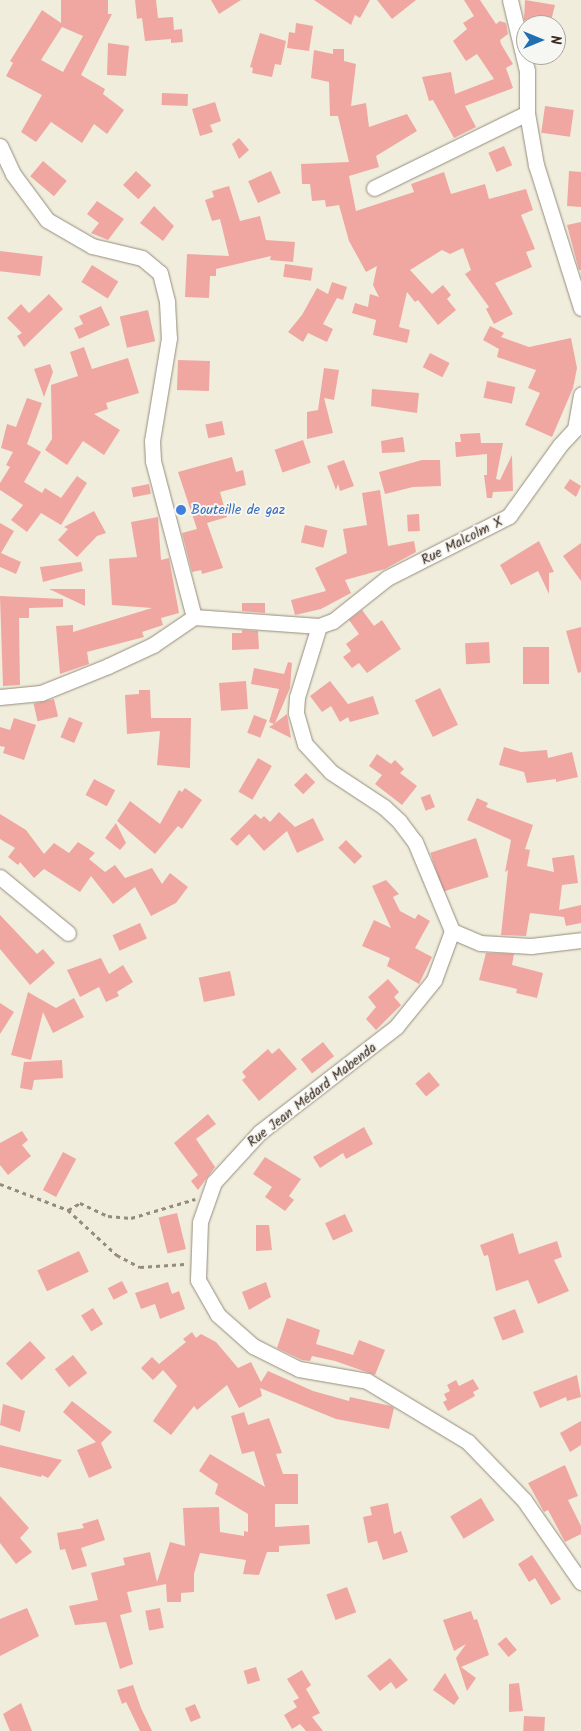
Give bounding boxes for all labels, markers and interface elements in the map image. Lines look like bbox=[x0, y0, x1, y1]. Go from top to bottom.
north arrow bbox=[516, 15, 566, 65]
text: N bbox=[544, 36, 566, 44]
place label: Bouteille de gaz bbox=[191, 502, 285, 518]
marker: Bouteille de gaz bbox=[175, 504, 187, 516]
street label: Rue Malcolm X bbox=[418, 513, 506, 569]
street label: Rue Jean Médard Mabenda bbox=[244, 1039, 380, 1151]

